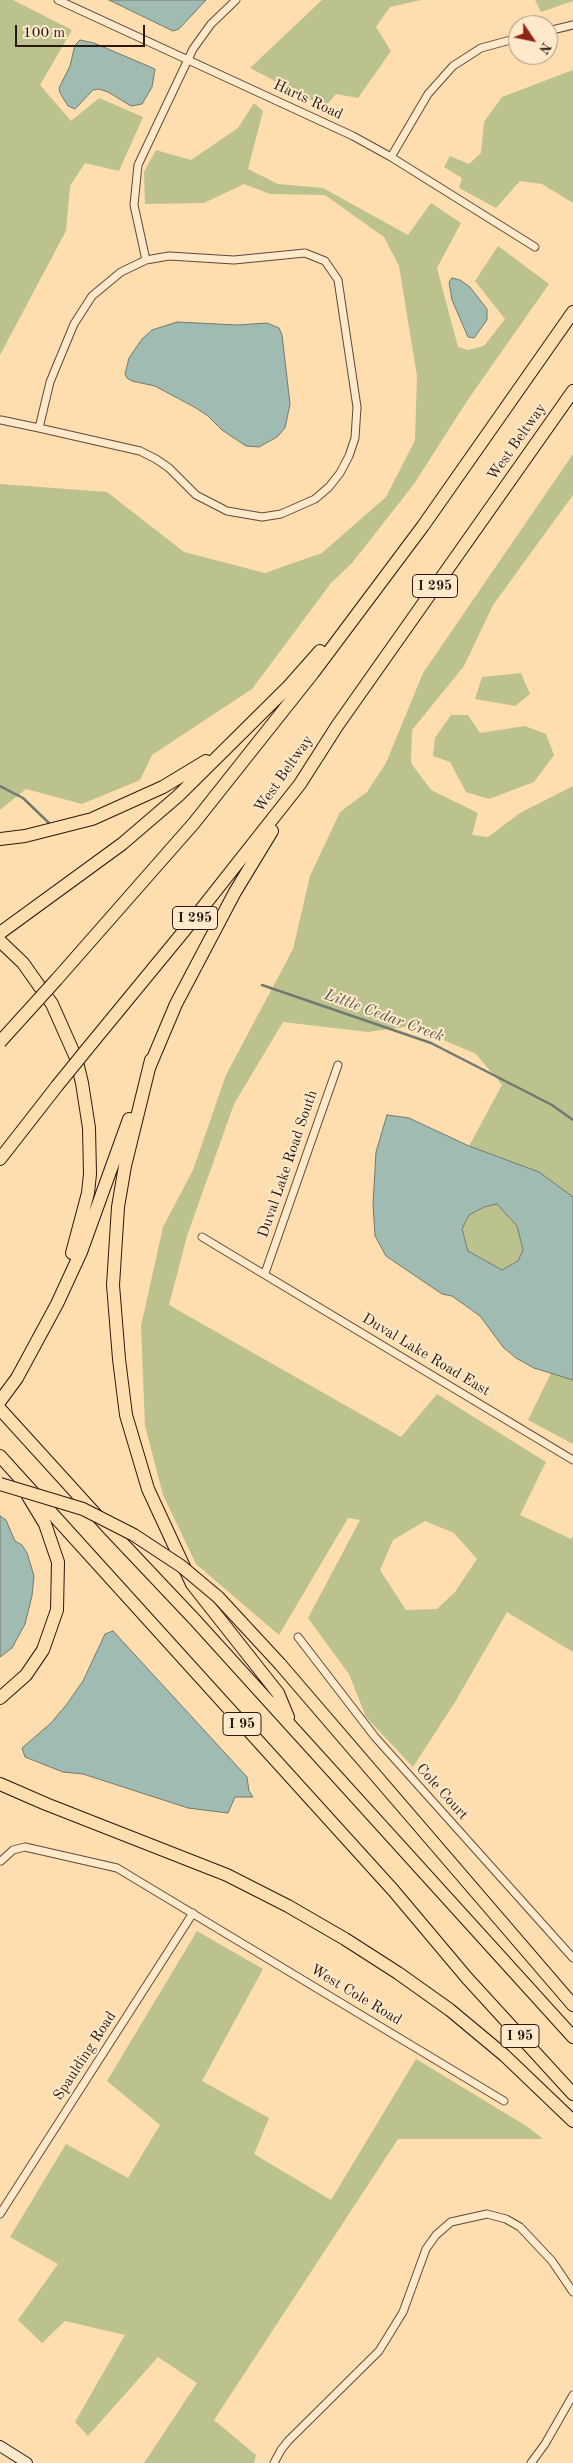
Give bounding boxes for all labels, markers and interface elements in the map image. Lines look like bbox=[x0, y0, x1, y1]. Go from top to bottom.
scale bar bbox=[18, 15, 148, 47]
north arrow bbox=[508, 15, 558, 65]
text: 100 m bbox=[23, 26, 65, 41]
text: N bbox=[536, 39, 553, 56]
street label: Harts Road bbox=[270, 76, 346, 124]
street label: West Beltway bbox=[484, 400, 550, 484]
road number: I 295 bbox=[412, 574, 458, 598]
street label: West Beltway bbox=[251, 732, 317, 816]
road number: I 295 bbox=[172, 906, 218, 930]
water label: Little Cedar Creek bbox=[321, 985, 447, 1047]
street label: Duval Lake Road South bbox=[254, 1088, 322, 1240]
street label: Duval Lake Road East bbox=[359, 1310, 493, 1400]
road number: I 95 bbox=[223, 1712, 261, 1736]
street label: Cole Court bbox=[412, 1760, 472, 1824]
street label: West Cole Road bbox=[307, 1961, 405, 2029]
street label: Spaulding Road bbox=[50, 2008, 120, 2104]
road number: I 95 bbox=[501, 2024, 539, 2048]

